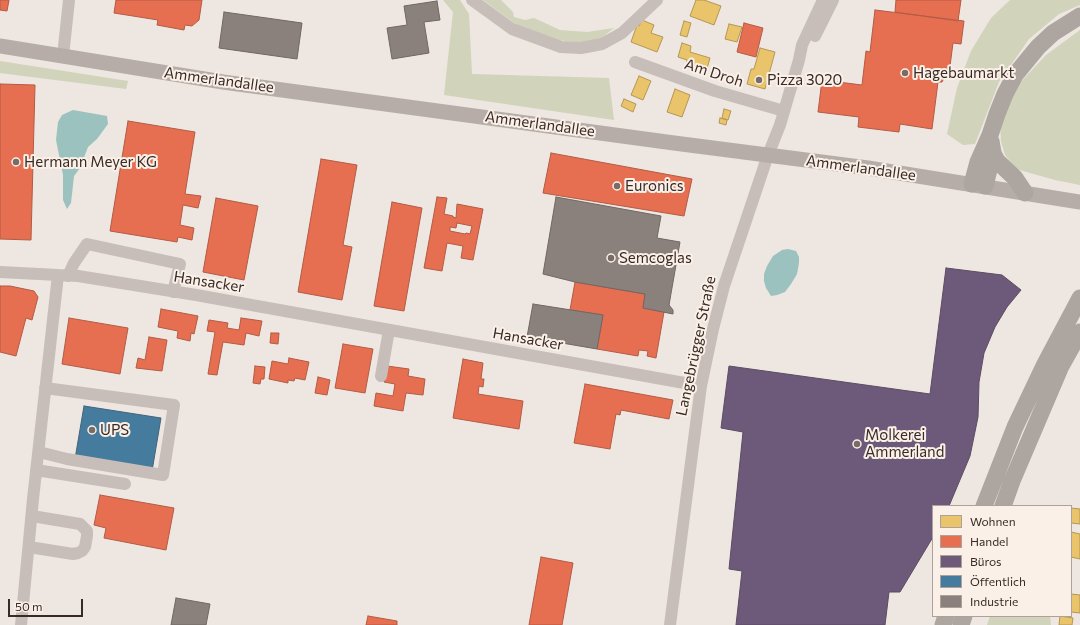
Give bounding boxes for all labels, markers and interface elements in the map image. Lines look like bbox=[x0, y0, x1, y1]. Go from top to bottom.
street label: Am Droh bbox=[682, 55, 746, 91]
street label: Ammerlandallee bbox=[163, 63, 275, 97]
place label: Hagebaumarkt bbox=[913, 64, 1014, 82]
marker: Hagebaumarkt bbox=[900, 68, 910, 78]
place label: Pizza 3020 bbox=[767, 71, 842, 89]
marker: Pizza 3020 bbox=[754, 75, 764, 85]
street label: Ammerlandallee bbox=[484, 107, 596, 141]
street label: Ammerlandallee bbox=[805, 151, 917, 185]
place label: Hermann Meyer KG bbox=[24, 153, 157, 171]
marker: Hermann Meyer KG bbox=[11, 157, 21, 167]
place label: Euronics bbox=[625, 177, 684, 195]
marker: Euronics bbox=[612, 181, 622, 191]
place label: Semcoglas bbox=[619, 249, 692, 267]
marker: Semcoglas bbox=[606, 253, 616, 263]
street label: Hansacker bbox=[172, 268, 246, 296]
street label: Langebrügger Straße bbox=[672, 274, 720, 418]
street label: Hansacker bbox=[491, 324, 565, 354]
place label: UPS bbox=[100, 421, 129, 439]
marker: UPS bbox=[87, 425, 97, 435]
place label: Molkerei Ammerland bbox=[865, 426, 944, 461]
marker: Molkerei Ammerland bbox=[852, 439, 862, 449]
legend bbox=[932, 505, 1072, 617]
text: Wohnen bbox=[970, 514, 1016, 528]
text: Handel bbox=[970, 534, 1008, 548]
text: Büros bbox=[970, 554, 1002, 568]
text: Öffentlich bbox=[970, 574, 1026, 588]
scale bar bbox=[10, 591, 85, 617]
text: Industrie bbox=[970, 594, 1018, 608]
text: 50 m bbox=[15, 599, 43, 613]

